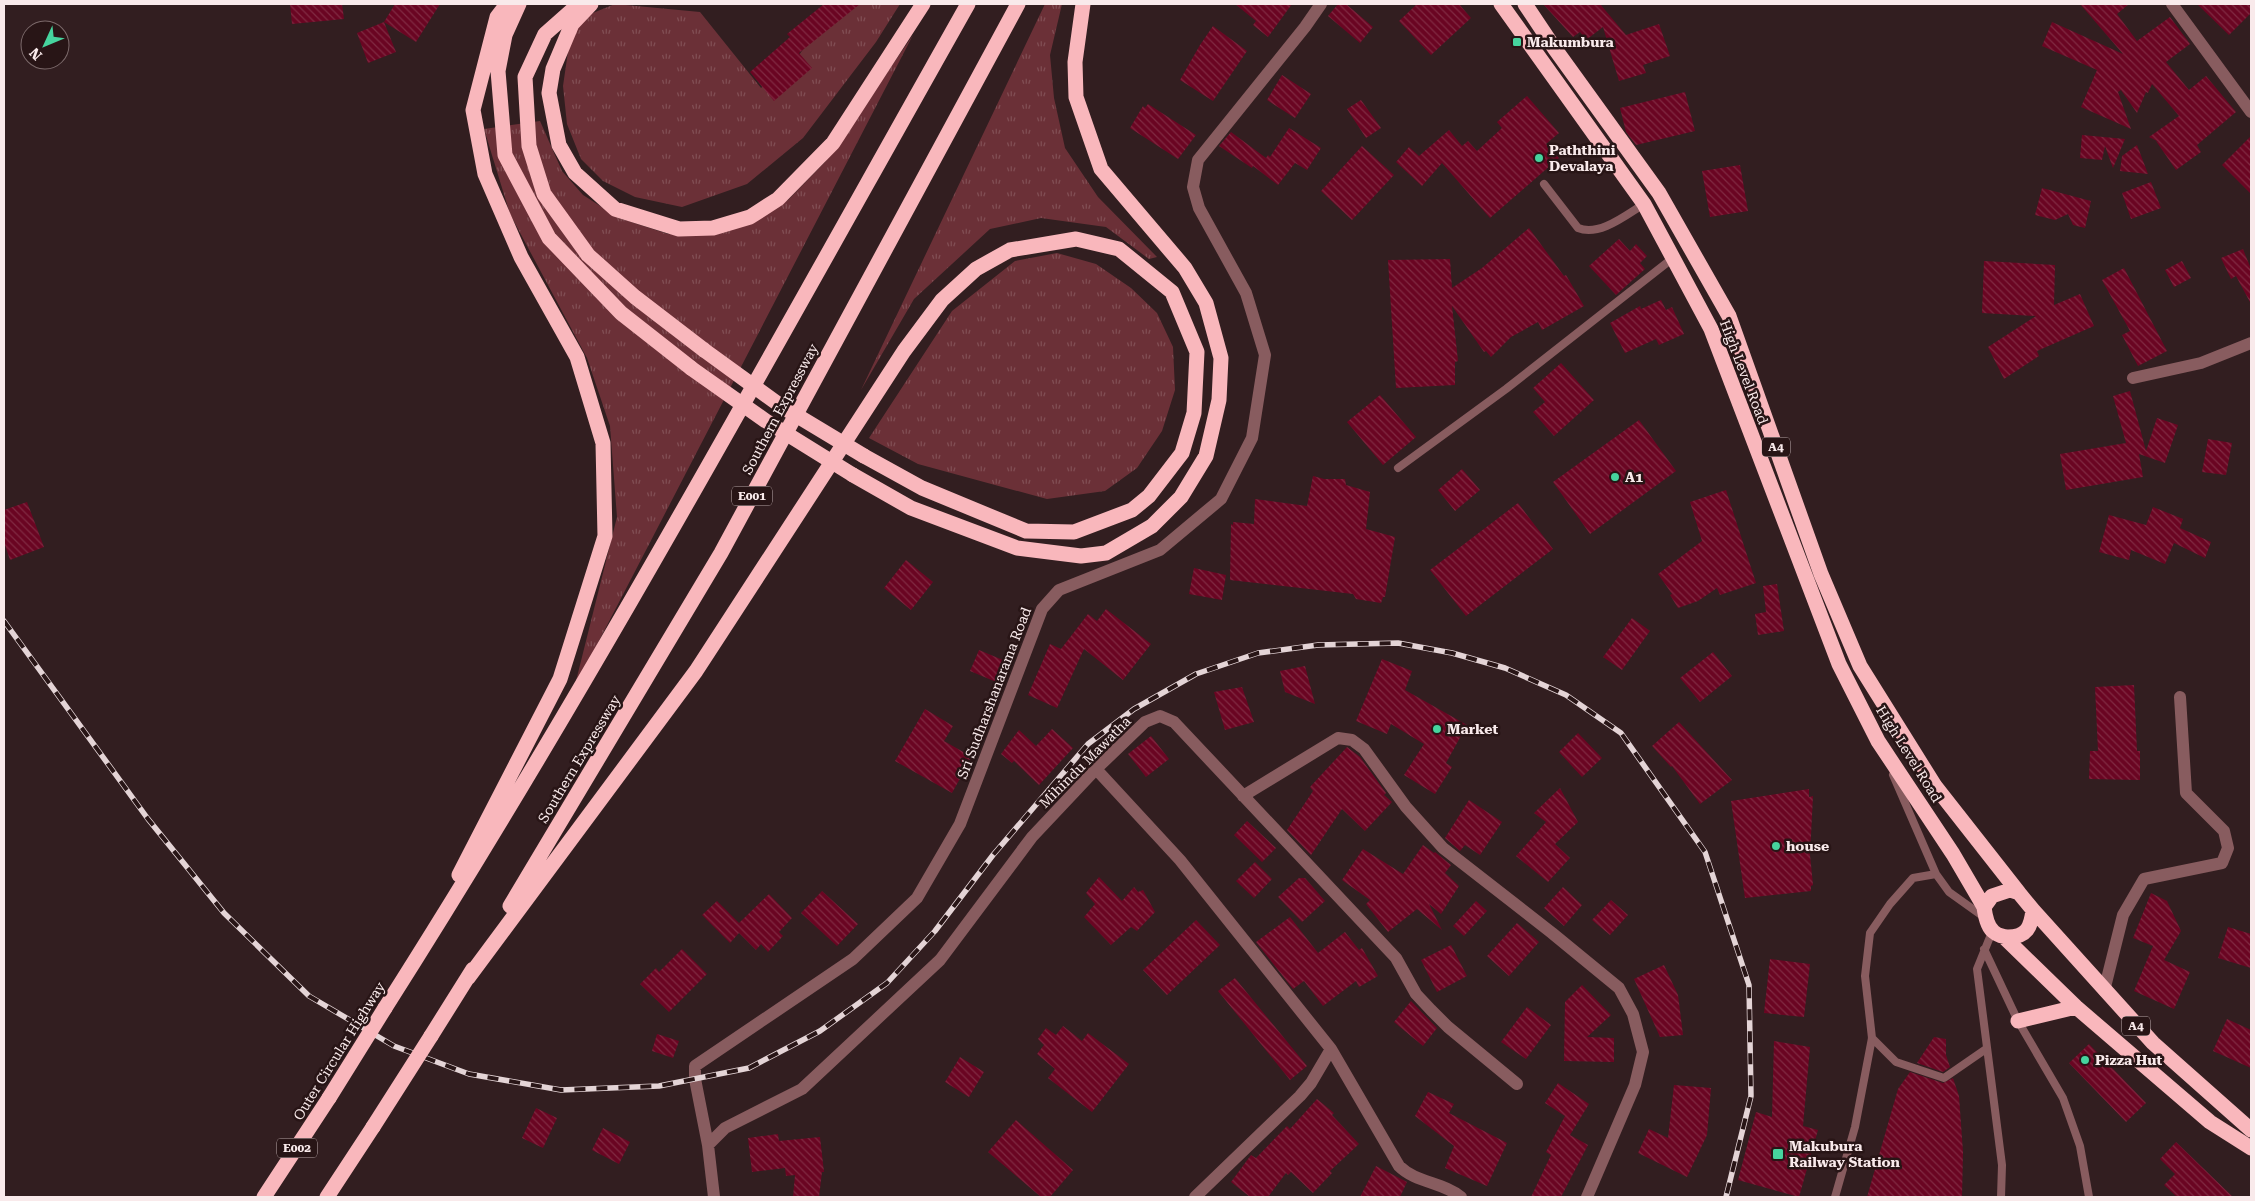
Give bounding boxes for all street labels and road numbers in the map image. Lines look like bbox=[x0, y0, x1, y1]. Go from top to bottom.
street label: High Level Road bbox=[1717, 318, 1771, 427]
street label: Southern Expressway bbox=[739, 340, 822, 477]
road number: A4 bbox=[1762, 438, 1790, 457]
road number: E001 bbox=[732, 486, 772, 506]
street label: Sri Sudharshanarama Road bbox=[954, 605, 1034, 781]
street label: Southern Expressway bbox=[535, 692, 624, 826]
street label: High Level Road bbox=[1873, 703, 1945, 805]
street label: Mihindu Mawatha bbox=[1036, 713, 1134, 811]
street label: Outer Circular Highway bbox=[290, 978, 389, 1123]
road number: A4 bbox=[2122, 1016, 2150, 1036]
road number: E002 bbox=[277, 1138, 317, 1158]

